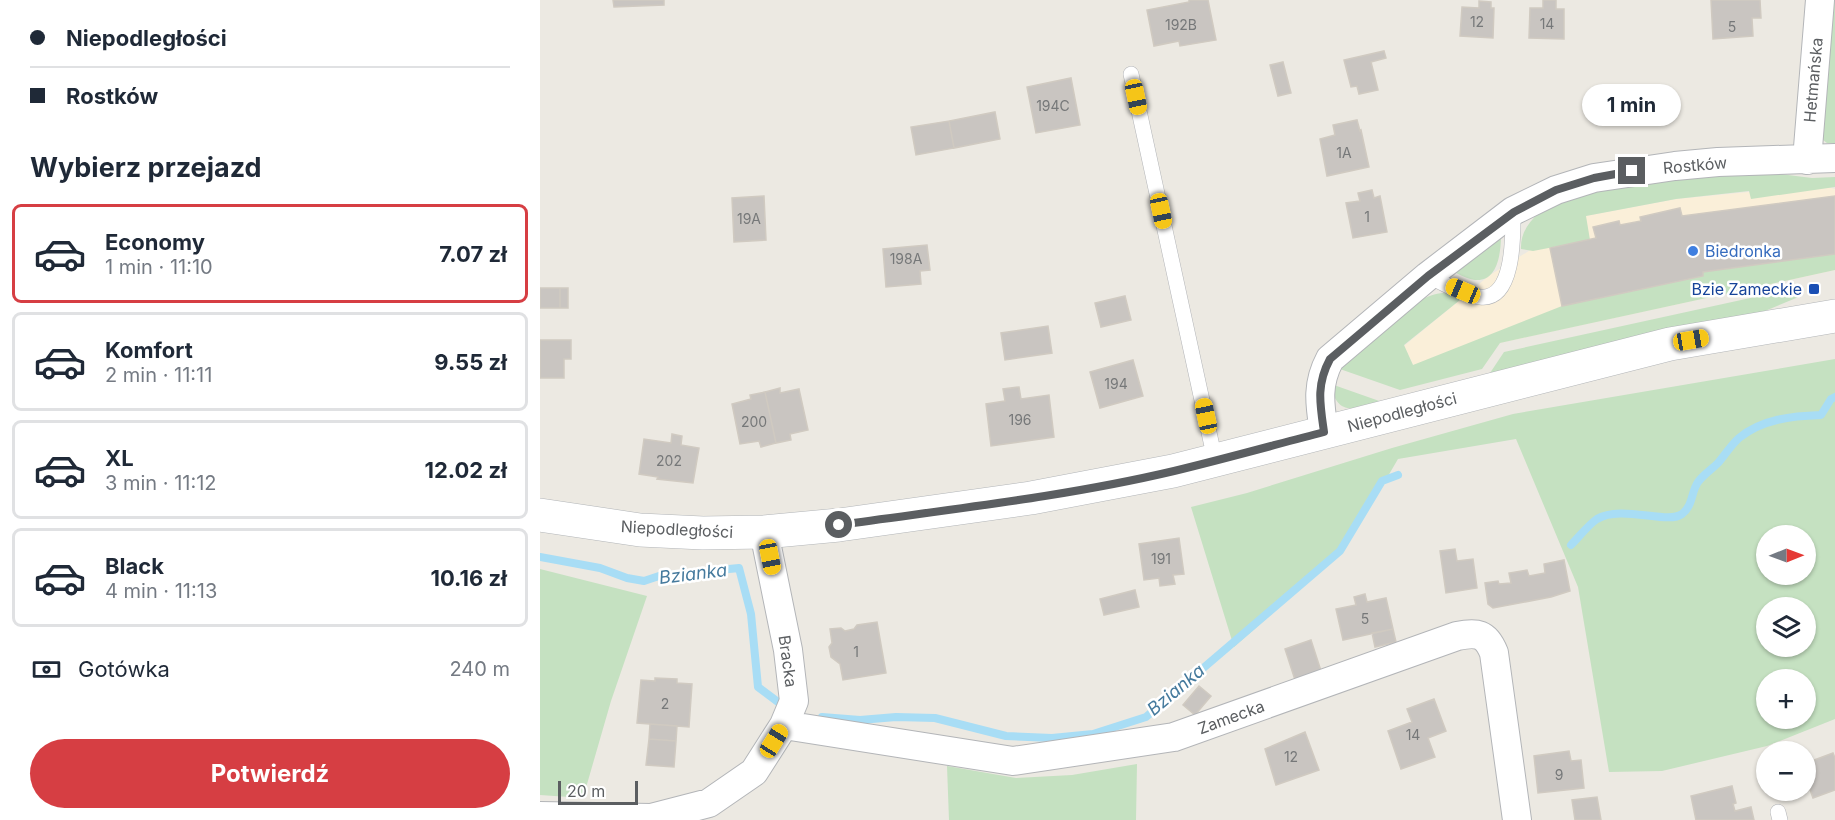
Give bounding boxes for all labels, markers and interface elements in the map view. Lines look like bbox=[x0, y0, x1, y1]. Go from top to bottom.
house number: 12 bbox=[1470, 13, 1484, 30]
house number: 14 bbox=[1540, 15, 1554, 32]
house number: 192B bbox=[1165, 16, 1197, 33]
house number: 5 bbox=[1728, 18, 1736, 35]
text: Niepodległości bbox=[66, 25, 227, 51]
street label: Hetmańska bbox=[1799, 37, 1827, 123]
car bbox=[1123, 78, 1149, 116]
text: Rostków bbox=[66, 83, 158, 109]
callout: 1 min bbox=[1582, 84, 1682, 126]
text: 1 min bbox=[1607, 93, 1656, 117]
house number: 194C bbox=[1036, 97, 1070, 114]
house number: 1A bbox=[1336, 144, 1352, 161]
text: Wybierz przejazd bbox=[30, 151, 262, 184]
street label: Rostków bbox=[1662, 152, 1728, 178]
route end bbox=[1618, 157, 1645, 184]
car bbox=[1148, 192, 1174, 230]
house number: 1 bbox=[1364, 208, 1370, 225]
house number: 19A bbox=[737, 210, 761, 227]
icon: car bbox=[33, 227, 87, 281]
text: Economy bbox=[105, 229, 205, 255]
text: 7.07 zł bbox=[439, 241, 507, 267]
place label: Biedronka bbox=[1705, 241, 1781, 261]
marker: Biedronka bbox=[1686, 244, 1700, 258]
house number: 198A bbox=[890, 250, 923, 267]
text: 1 min · 11:10 bbox=[105, 255, 213, 279]
car bbox=[1443, 276, 1483, 306]
place label: Bzie Zameckie bbox=[1691, 279, 1802, 299]
marker: Bzie Zameckie bbox=[1807, 282, 1821, 296]
car bbox=[1672, 328, 1710, 352]
icon: car bbox=[33, 335, 87, 389]
text: Komfort bbox=[105, 337, 193, 363]
text: 9.55 zł bbox=[434, 349, 507, 375]
text: 2 min · 11:11 bbox=[105, 363, 212, 387]
house number: 194 bbox=[1104, 375, 1128, 392]
street label: Niepodległości bbox=[1345, 388, 1459, 436]
car bbox=[1193, 397, 1219, 435]
house number: 196 bbox=[1008, 411, 1032, 428]
house number: 200 bbox=[741, 413, 767, 430]
icon: car bbox=[33, 443, 87, 497]
text: XL bbox=[105, 445, 134, 471]
house number: 202 bbox=[656, 452, 682, 469]
text: 12.02 zł bbox=[424, 457, 507, 483]
text: 3 min · 11:12 bbox=[105, 471, 217, 495]
route start bbox=[825, 511, 852, 538]
street label: Niepodległości bbox=[620, 516, 734, 542]
north arrow bbox=[1756, 525, 1816, 585]
map controls bbox=[1756, 525, 1816, 801]
car bbox=[758, 538, 782, 576]
house number: 191 bbox=[1151, 550, 1171, 567]
icon: car bbox=[33, 551, 87, 605]
text: Black bbox=[105, 553, 164, 579]
water label: Bzianka bbox=[658, 559, 728, 588]
text: 10.16 zł bbox=[430, 565, 507, 591]
text: 4 min · 11:13 bbox=[105, 579, 217, 603]
button: layers bbox=[1756, 597, 1816, 657]
house number: 5 bbox=[1361, 610, 1369, 627]
street label: Bracka bbox=[774, 634, 802, 688]
house number: 1 bbox=[853, 643, 859, 660]
icon: cash bbox=[30, 653, 63, 686]
text: Gotówka bbox=[78, 656, 170, 682]
text: 240 m bbox=[449, 657, 510, 681]
water label: Bzianka bbox=[1143, 660, 1209, 720]
button: + bbox=[1756, 669, 1816, 729]
house number: 2 bbox=[661, 695, 669, 712]
street label: Zamecka bbox=[1195, 696, 1267, 738]
car bbox=[757, 721, 791, 761]
house number: 14 bbox=[1406, 726, 1420, 743]
button: Potwierdź bbox=[30, 739, 510, 808]
button: − bbox=[1756, 741, 1816, 801]
house number: 12 bbox=[1284, 748, 1298, 765]
house number: 9 bbox=[1555, 766, 1563, 783]
scale bar bbox=[558, 778, 638, 806]
text: 20 m bbox=[567, 781, 605, 801]

